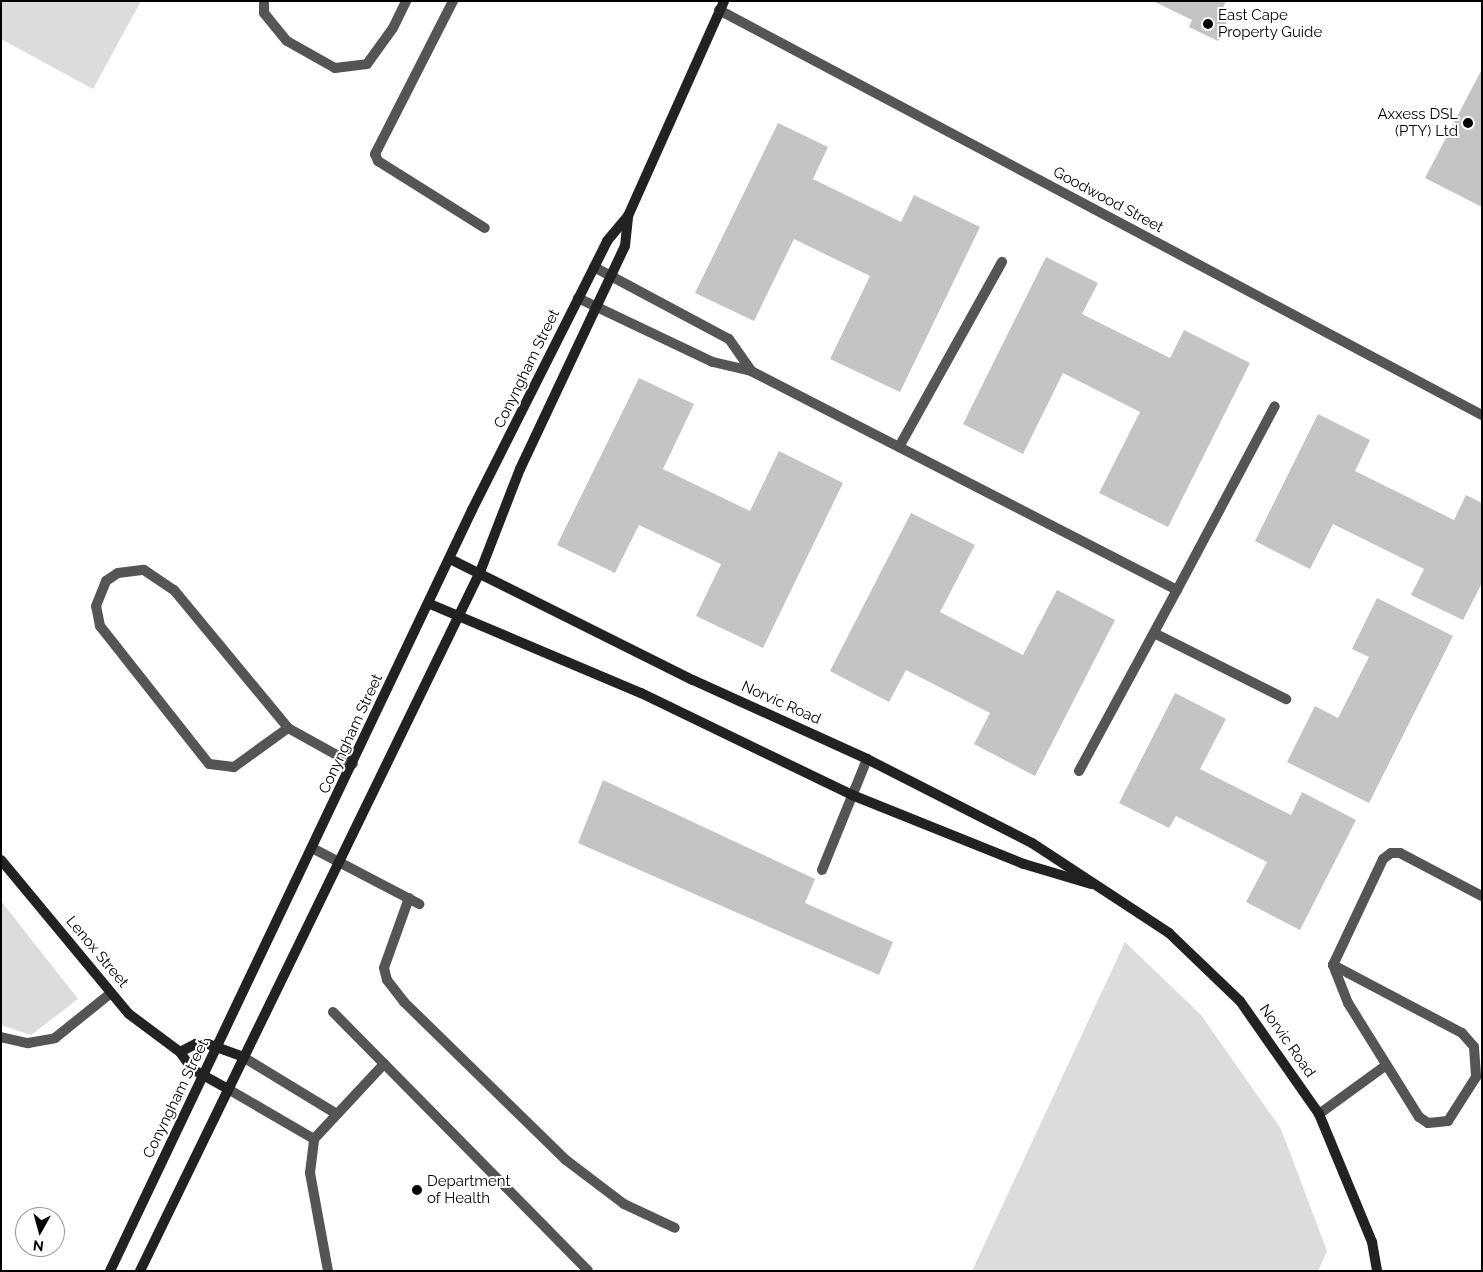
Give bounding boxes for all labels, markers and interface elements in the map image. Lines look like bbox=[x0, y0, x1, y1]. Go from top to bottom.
place label: East Cape Property Guide bbox=[1218, 6, 1323, 41]
marker: East Cape Property Guide bbox=[1202, 18, 1214, 30]
place label: Axxess DSL (PTY) Ltd bbox=[1377, 105, 1458, 140]
marker: Axxess DSL (PTY) Ltd bbox=[1462, 117, 1474, 129]
street label: Goodwood Street bbox=[1050, 163, 1166, 237]
street label: Conyngham Street bbox=[490, 307, 564, 431]
street label: Conyngham Street bbox=[315, 671, 387, 797]
street label: Norvic Road bbox=[739, 678, 823, 728]
street label: Lenox Street bbox=[62, 913, 132, 991]
street label: Norvic Road bbox=[1255, 1001, 1319, 1081]
street label: Conyngham Street bbox=[139, 1037, 213, 1161]
place label: Department of Health bbox=[427, 1172, 511, 1207]
marker: Department of Health bbox=[411, 1184, 423, 1196]
north arrow bbox=[15, 1207, 65, 1257]
text: N bbox=[32, 1237, 45, 1254]

